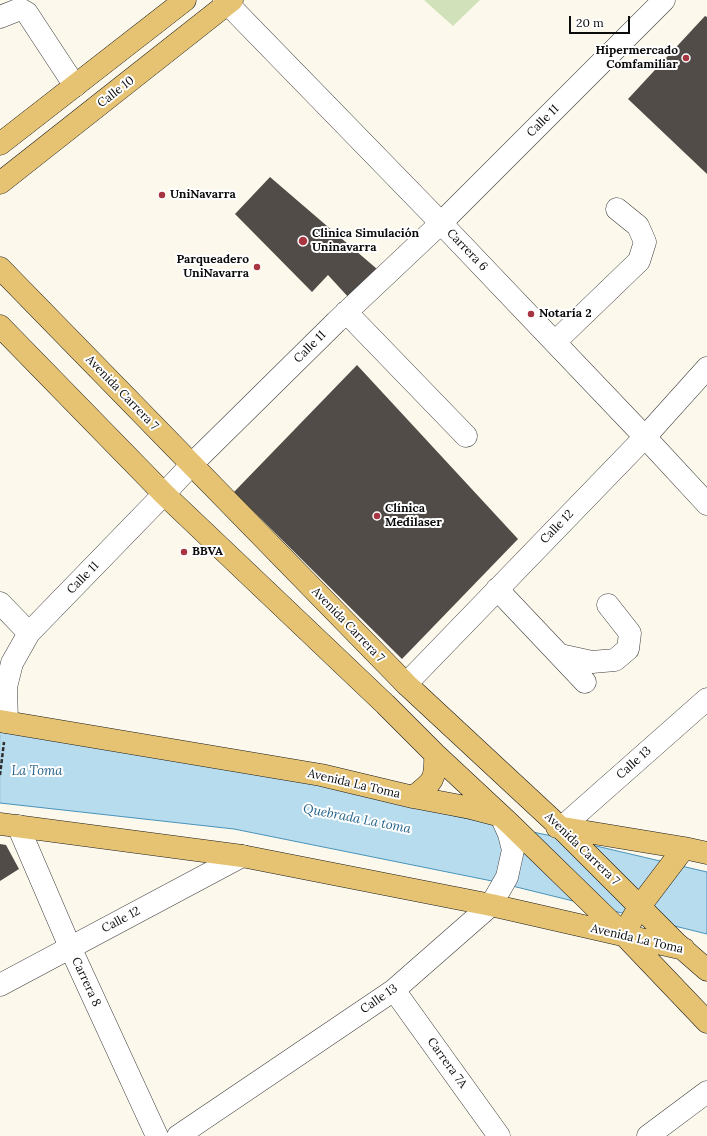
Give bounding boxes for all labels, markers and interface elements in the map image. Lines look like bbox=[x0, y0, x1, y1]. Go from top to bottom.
scale bar bbox=[571, 8, 632, 34]
text: 20 m bbox=[576, 15, 604, 30]
place label: Hipermercado Comfamiliar bbox=[596, 44, 678, 72]
marker: Hipermercado Comfamiliar bbox=[681, 53, 691, 63]
street label: Calle 10 bbox=[95, 73, 137, 111]
street label: Calle 11 bbox=[524, 102, 562, 140]
place label: UniNavarra bbox=[170, 188, 236, 202]
marker: UniNavarra bbox=[157, 190, 167, 200]
street label: Carrera 6 bbox=[443, 226, 491, 274]
place label: Clinica Simulación Uninavarra bbox=[312, 227, 419, 255]
marker: Clinica Simulación Uninavarra bbox=[297, 235, 309, 247]
place label: Parqueadero UniNavarra bbox=[176, 253, 249, 281]
marker: Parqueadero UniNavarra bbox=[252, 262, 262, 272]
place label: Notaría 2 bbox=[539, 307, 592, 321]
marker: Notaría 2 bbox=[526, 309, 536, 319]
street label: Calle 11 bbox=[291, 328, 329, 366]
street label: Avenida Carrera 7 bbox=[83, 353, 161, 433]
place label: Clínica Medilaser bbox=[385, 502, 442, 530]
street label: Calle 12 bbox=[537, 507, 577, 547]
marker: Clínica Medilaser bbox=[372, 511, 382, 521]
place label: BBVA bbox=[192, 545, 223, 559]
marker: BBVA bbox=[179, 547, 189, 557]
street label: Calle 11 bbox=[64, 559, 102, 597]
street label: Avenida Carrera 7 bbox=[309, 585, 387, 665]
street label: Calle 13 bbox=[614, 744, 654, 782]
water label: La Toma bbox=[12, 763, 62, 779]
street label: Avenida La Toma bbox=[306, 766, 402, 802]
water label: Quebrada La toma bbox=[302, 801, 412, 837]
street label: Avenida Carrera 7 bbox=[542, 810, 622, 888]
street label: Calle 12 bbox=[99, 904, 143, 936]
street label: Avenida La Toma bbox=[589, 921, 685, 957]
street label: Carrera 8 bbox=[68, 955, 104, 1009]
street label: Calle 13 bbox=[358, 981, 400, 1017]
street label: Carrera 7A bbox=[424, 1035, 470, 1091]

